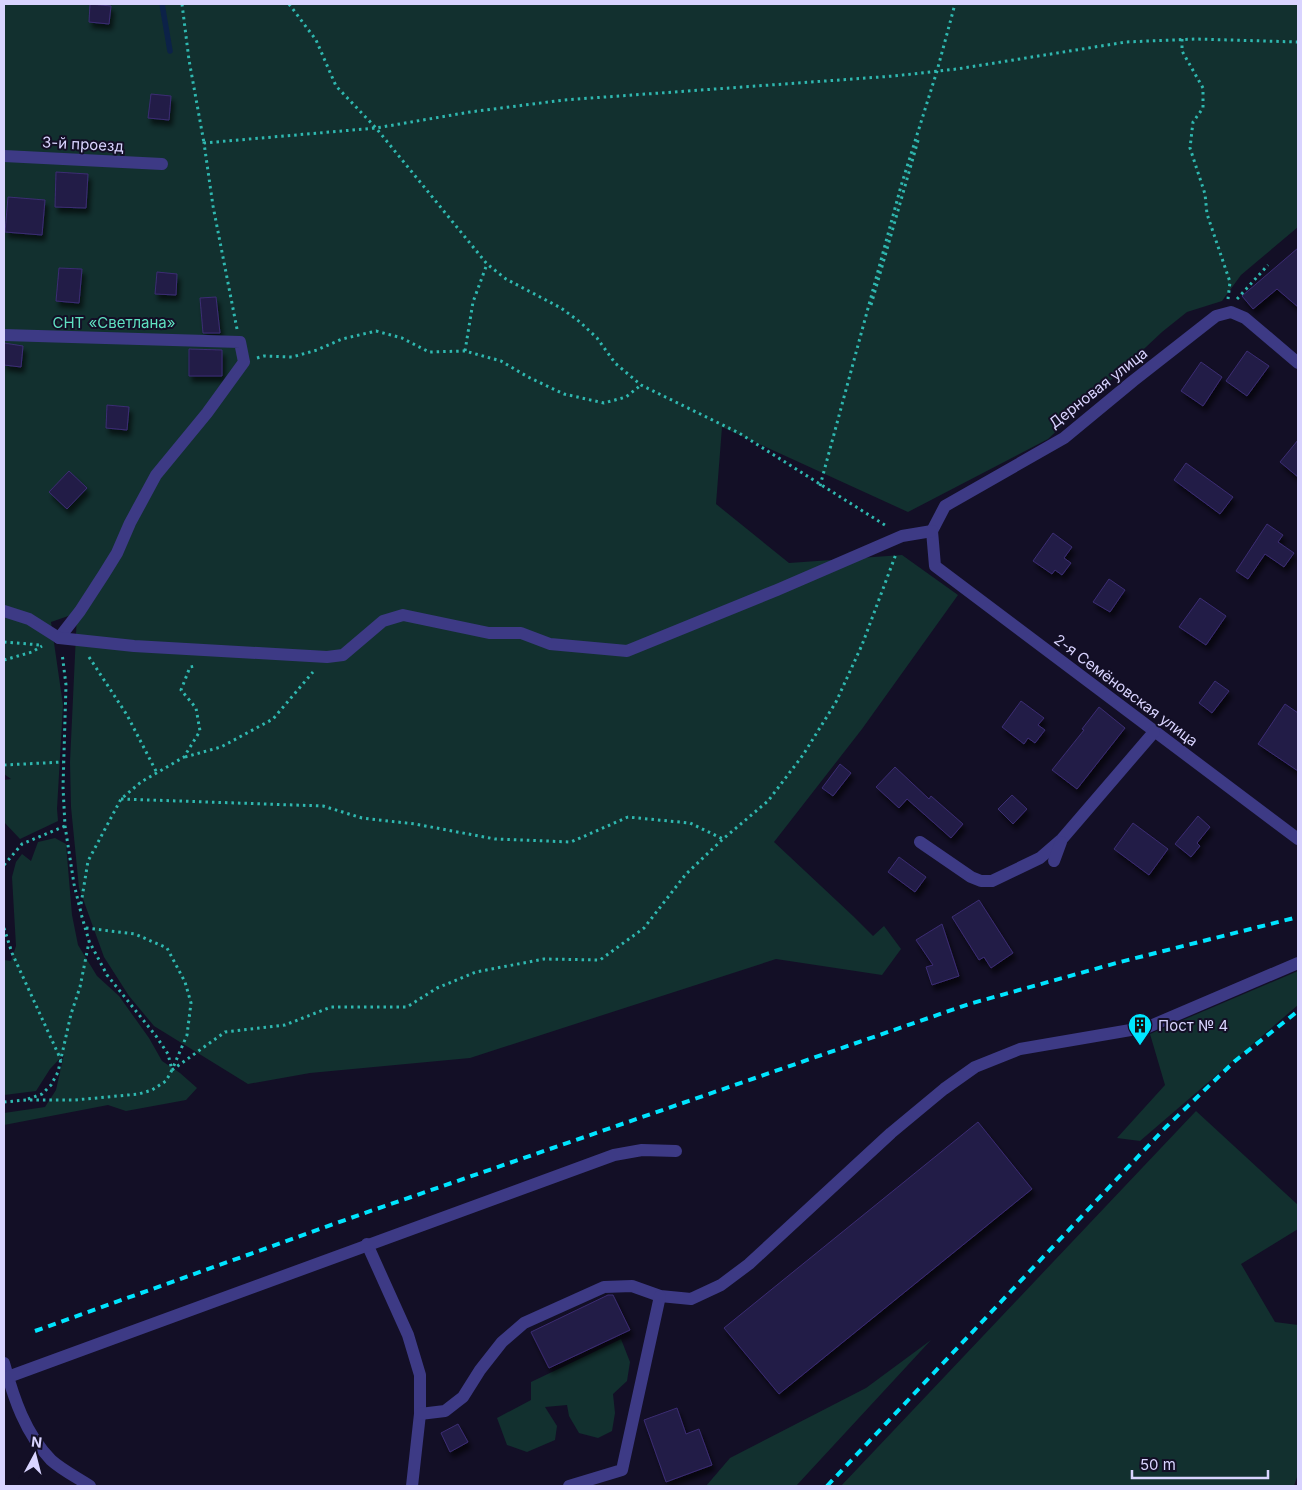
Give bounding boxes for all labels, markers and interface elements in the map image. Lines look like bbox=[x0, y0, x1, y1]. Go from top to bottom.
street label: 3-й проезд bbox=[42, 132, 124, 156]
park label: СНТ «Светлана» bbox=[53, 313, 176, 332]
street label: Дерновая улица bbox=[1045, 344, 1151, 432]
street label: 2-я Семёновская улица bbox=[1050, 630, 1202, 750]
building icon: Пост № 4 bbox=[1127, 1012, 1153, 1046]
place label: Пост № 4 bbox=[1158, 1016, 1228, 1035]
north arrow bbox=[10, 1430, 60, 1480]
text: N bbox=[30, 1433, 43, 1451]
scale bar bbox=[1132, 1448, 1268, 1480]
text: 50 m bbox=[1140, 1455, 1176, 1474]

